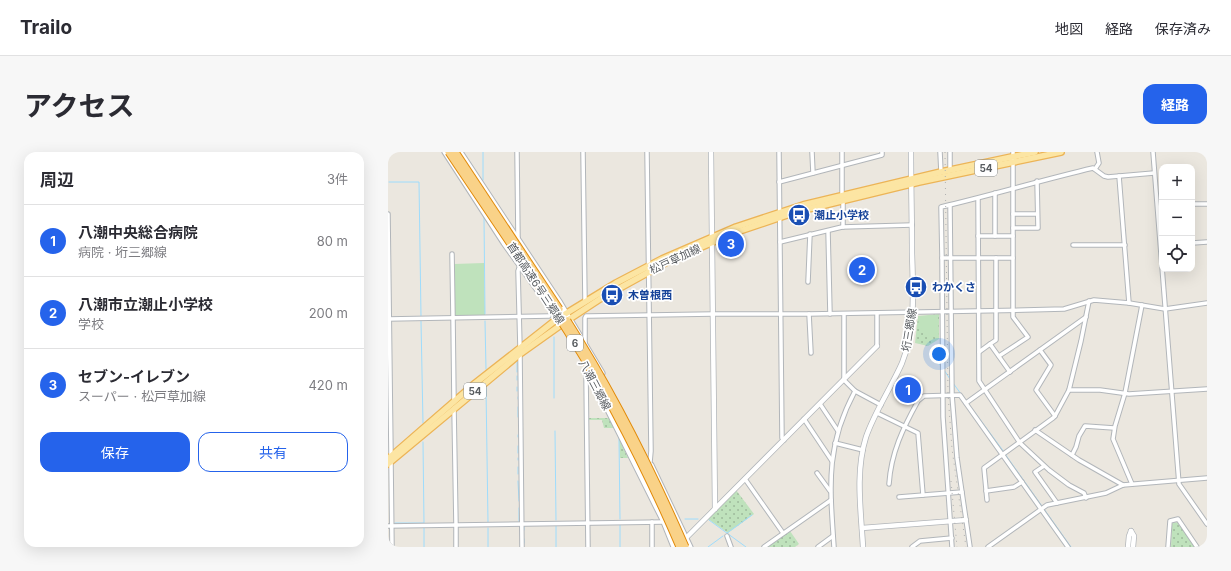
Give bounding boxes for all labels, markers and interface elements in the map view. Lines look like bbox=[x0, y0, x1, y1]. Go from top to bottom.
text: Trailo bbox=[20, 16, 72, 39]
text: 地図 bbox=[1055, 20, 1083, 37]
text: 経路 bbox=[1105, 20, 1133, 37]
text: 保存済み bbox=[1155, 20, 1211, 37]
button: 経路 bbox=[1143, 84, 1207, 124]
text: アクセス bbox=[24, 89, 135, 123]
road number: 54 bbox=[975, 160, 997, 176]
map controls bbox=[1159, 164, 1195, 272]
button: + bbox=[1159, 164, 1195, 200]
text: 周辺 bbox=[40, 170, 74, 190]
text: 3件 bbox=[327, 171, 348, 187]
button: − bbox=[1159, 200, 1195, 236]
bus stop icon: 潮止小学校 bbox=[786, 202, 812, 228]
place label: 潮止小学校 bbox=[814, 208, 869, 222]
text: 八潮中央総合病院 bbox=[78, 223, 198, 242]
pin: 3 bbox=[718, 229, 744, 259]
text: 1 bbox=[50, 233, 56, 249]
text: 80 m bbox=[317, 233, 348, 249]
button: locate bbox=[1159, 236, 1195, 272]
street label: 首都高速6号三郷線 bbox=[504, 239, 568, 327]
street label: 松戸草加線 bbox=[647, 241, 703, 277]
text: 病院 · 垳三郷線 bbox=[78, 244, 167, 260]
pin: 2 bbox=[849, 255, 875, 285]
bus stop icon: わかくさ bbox=[903, 274, 929, 300]
place label: わかくさ bbox=[932, 280, 976, 294]
bus stop icon: 木曽根西 bbox=[599, 282, 625, 308]
place label: 木曽根西 bbox=[628, 288, 672, 302]
text: 八潮市立潮止小学校 bbox=[78, 295, 213, 314]
text: 2 bbox=[49, 305, 57, 321]
text: 200 m bbox=[309, 305, 348, 321]
street label: 垳三郷線 bbox=[899, 307, 919, 353]
text: 学校 bbox=[78, 316, 104, 332]
road number: 6 bbox=[567, 335, 583, 351]
your location bbox=[929, 344, 949, 364]
street label: 八潮三郷線 bbox=[576, 357, 614, 413]
text: セブン-イレブン bbox=[78, 367, 190, 386]
pin: 1 bbox=[895, 375, 921, 405]
text: 3 bbox=[49, 377, 57, 393]
text: 420 m bbox=[308, 377, 348, 393]
road number: 54 bbox=[464, 383, 486, 399]
text: スーパー · 松戸草加線 bbox=[78, 388, 206, 404]
button: 保存 bbox=[40, 432, 190, 472]
button: 共有 bbox=[198, 432, 348, 472]

